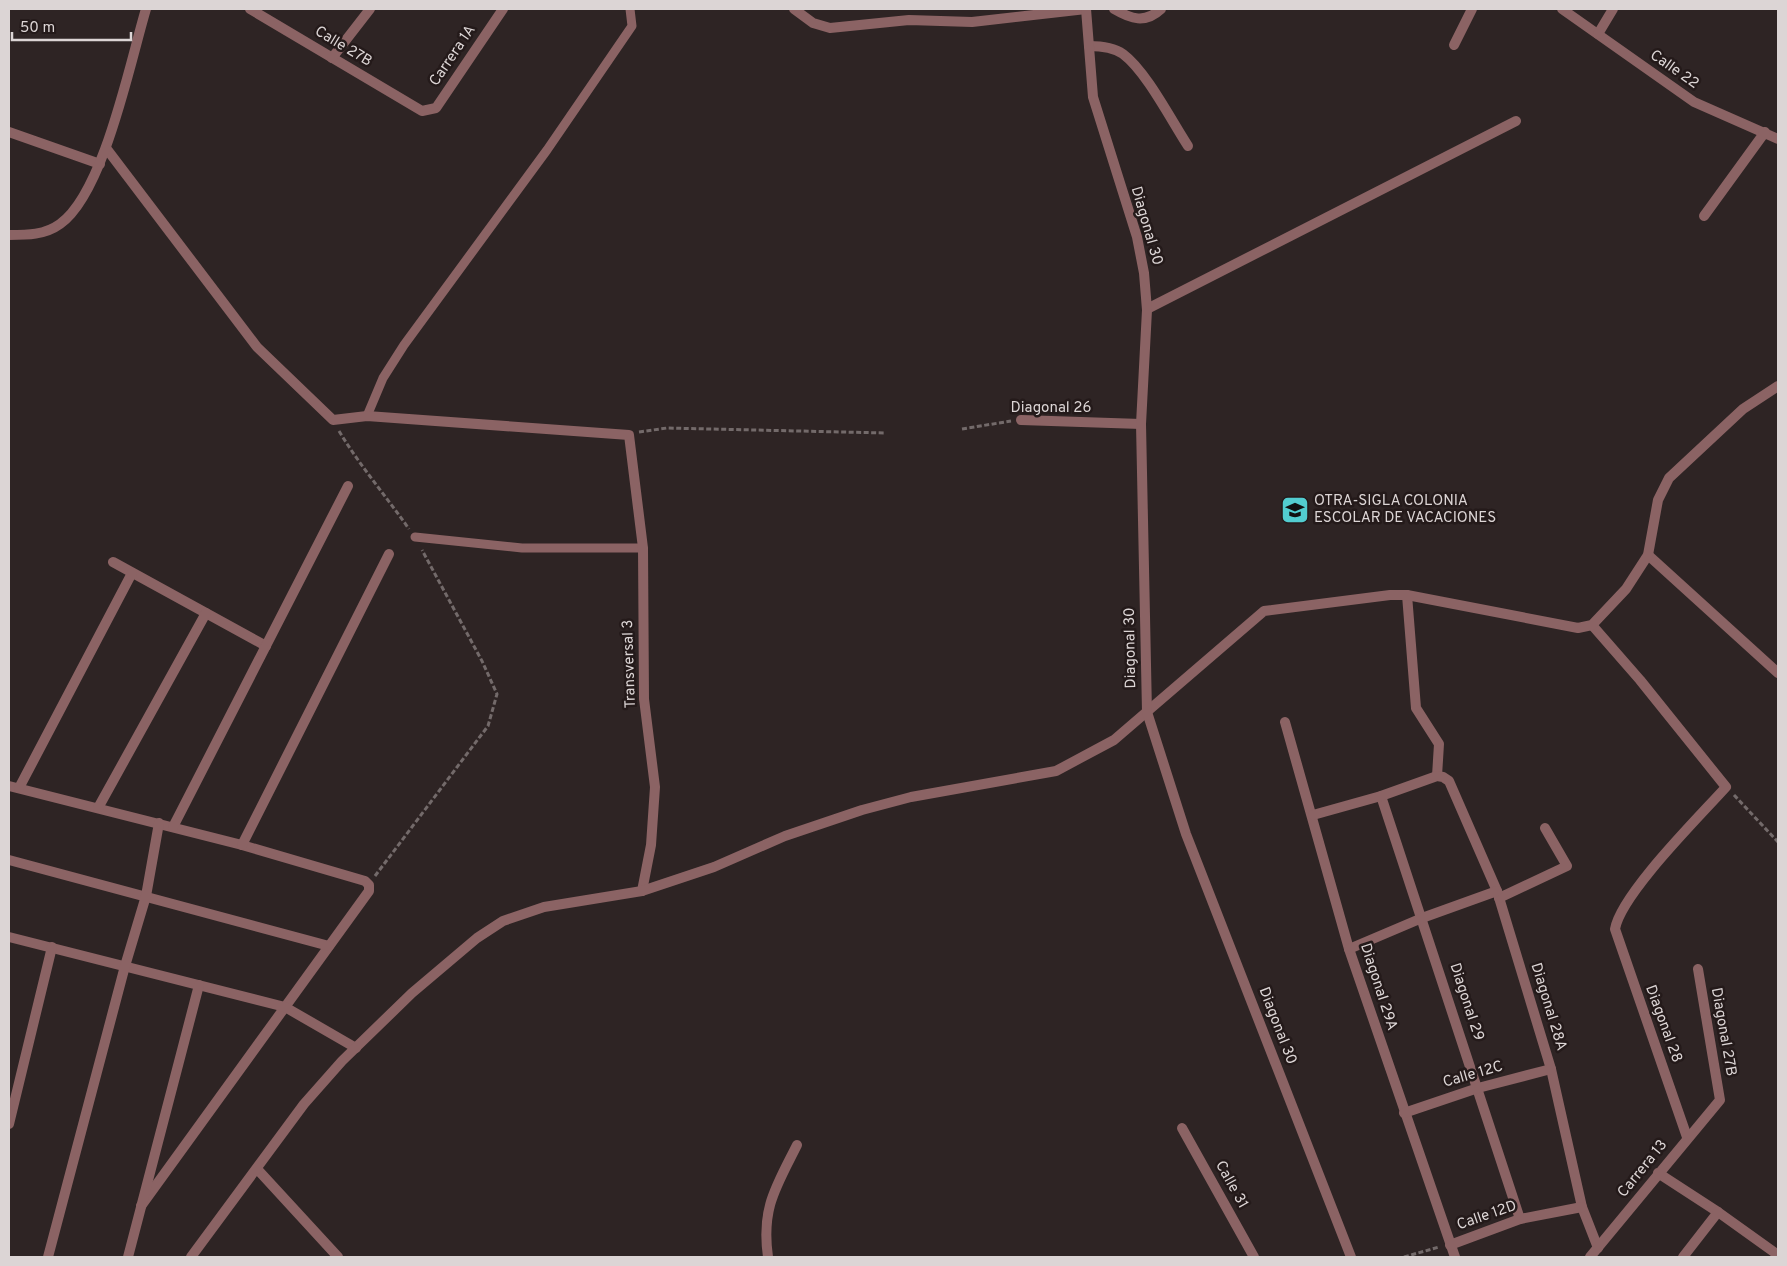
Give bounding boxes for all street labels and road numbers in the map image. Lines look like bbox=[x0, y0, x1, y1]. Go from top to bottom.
street label: Calle 27B bbox=[311, 22, 375, 72]
street label: Carrera 1A bbox=[426, 22, 480, 90]
street label: Calle 22 bbox=[1646, 46, 1702, 94]
street label: Diagonal 30 bbox=[1126, 184, 1166, 268]
street label: Diagonal 26 bbox=[1011, 399, 1091, 418]
street label: Diagonal 30 bbox=[1121, 607, 1141, 689]
street label: Transversal 3 bbox=[619, 619, 641, 709]
street label: Diagonal 29A bbox=[1355, 941, 1401, 1033]
street label: Diagonal 29 bbox=[1444, 961, 1488, 1043]
street label: Diagonal 28A bbox=[1526, 961, 1570, 1053]
street label: Diagonal 28 bbox=[1640, 983, 1686, 1065]
street label: Diagonal 30 bbox=[1254, 985, 1300, 1067]
street label: Diagonal 27B bbox=[1706, 986, 1740, 1078]
street label: Calle 12C bbox=[1441, 1057, 1505, 1093]
street label: Carrera 13 bbox=[1614, 1136, 1672, 1202]
street label: Calle 31 bbox=[1210, 1158, 1252, 1212]
street label: Calle 12D bbox=[1455, 1197, 1519, 1235]

